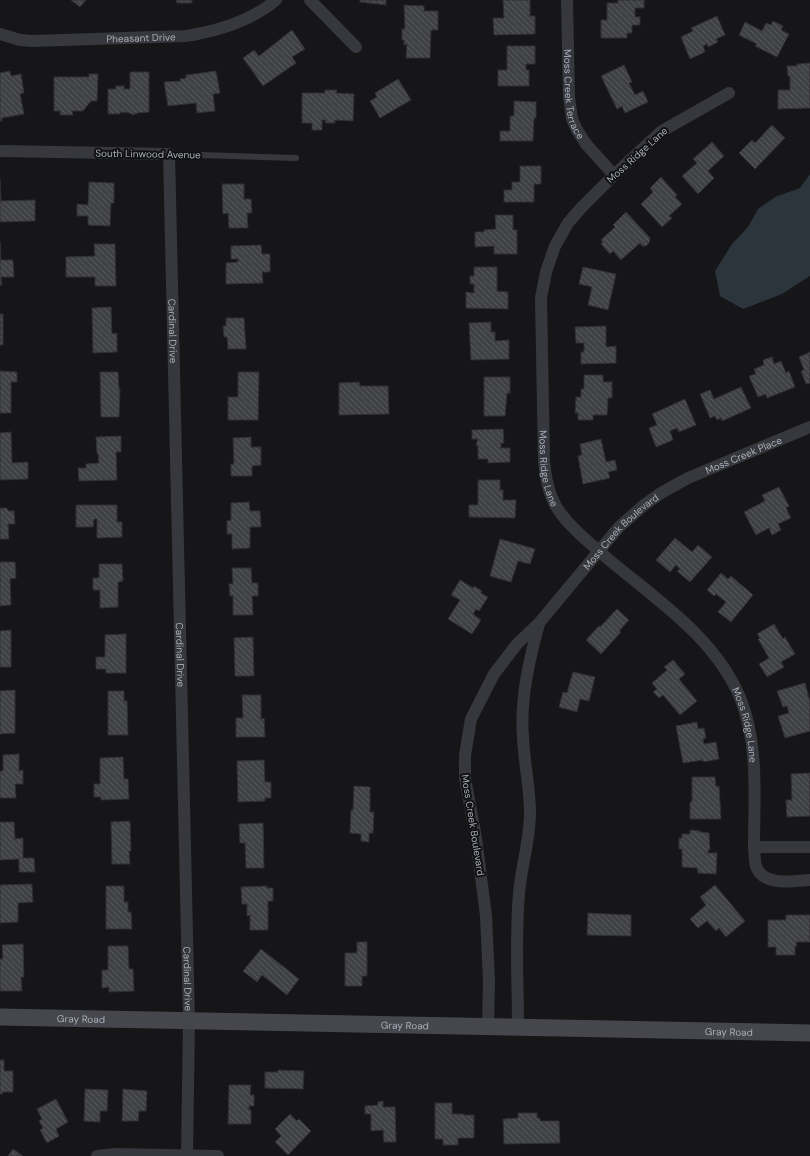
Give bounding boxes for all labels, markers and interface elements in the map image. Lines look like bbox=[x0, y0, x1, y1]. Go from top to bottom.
street label: Pheasant Drive bbox=[106, 30, 176, 45]
street label: Moss Creek Terrace bbox=[562, 49, 588, 142]
street label: Moss Ridge Lane bbox=[604, 124, 670, 186]
street label: South Linwood Avenue bbox=[95, 147, 201, 161]
street label: Cardinal Drive bbox=[166, 298, 180, 364]
street label: Moss Ridge Lane bbox=[537, 430, 562, 509]
street label: Moss Creek Place bbox=[703, 433, 784, 477]
street label: Moss Creek Boulevard bbox=[580, 490, 661, 572]
street label: Cardinal Drive bbox=[173, 622, 188, 688]
street label: Moss Ridge Lane bbox=[730, 685, 760, 763]
street label: Moss Creek Boulevard bbox=[459, 773, 487, 877]
street label: Cardinal Drive bbox=[181, 946, 195, 1012]
street label: Gray Road bbox=[57, 1012, 105, 1026]
street label: Gray Road bbox=[381, 1018, 429, 1032]
street label: Gray Road bbox=[705, 1024, 753, 1038]

